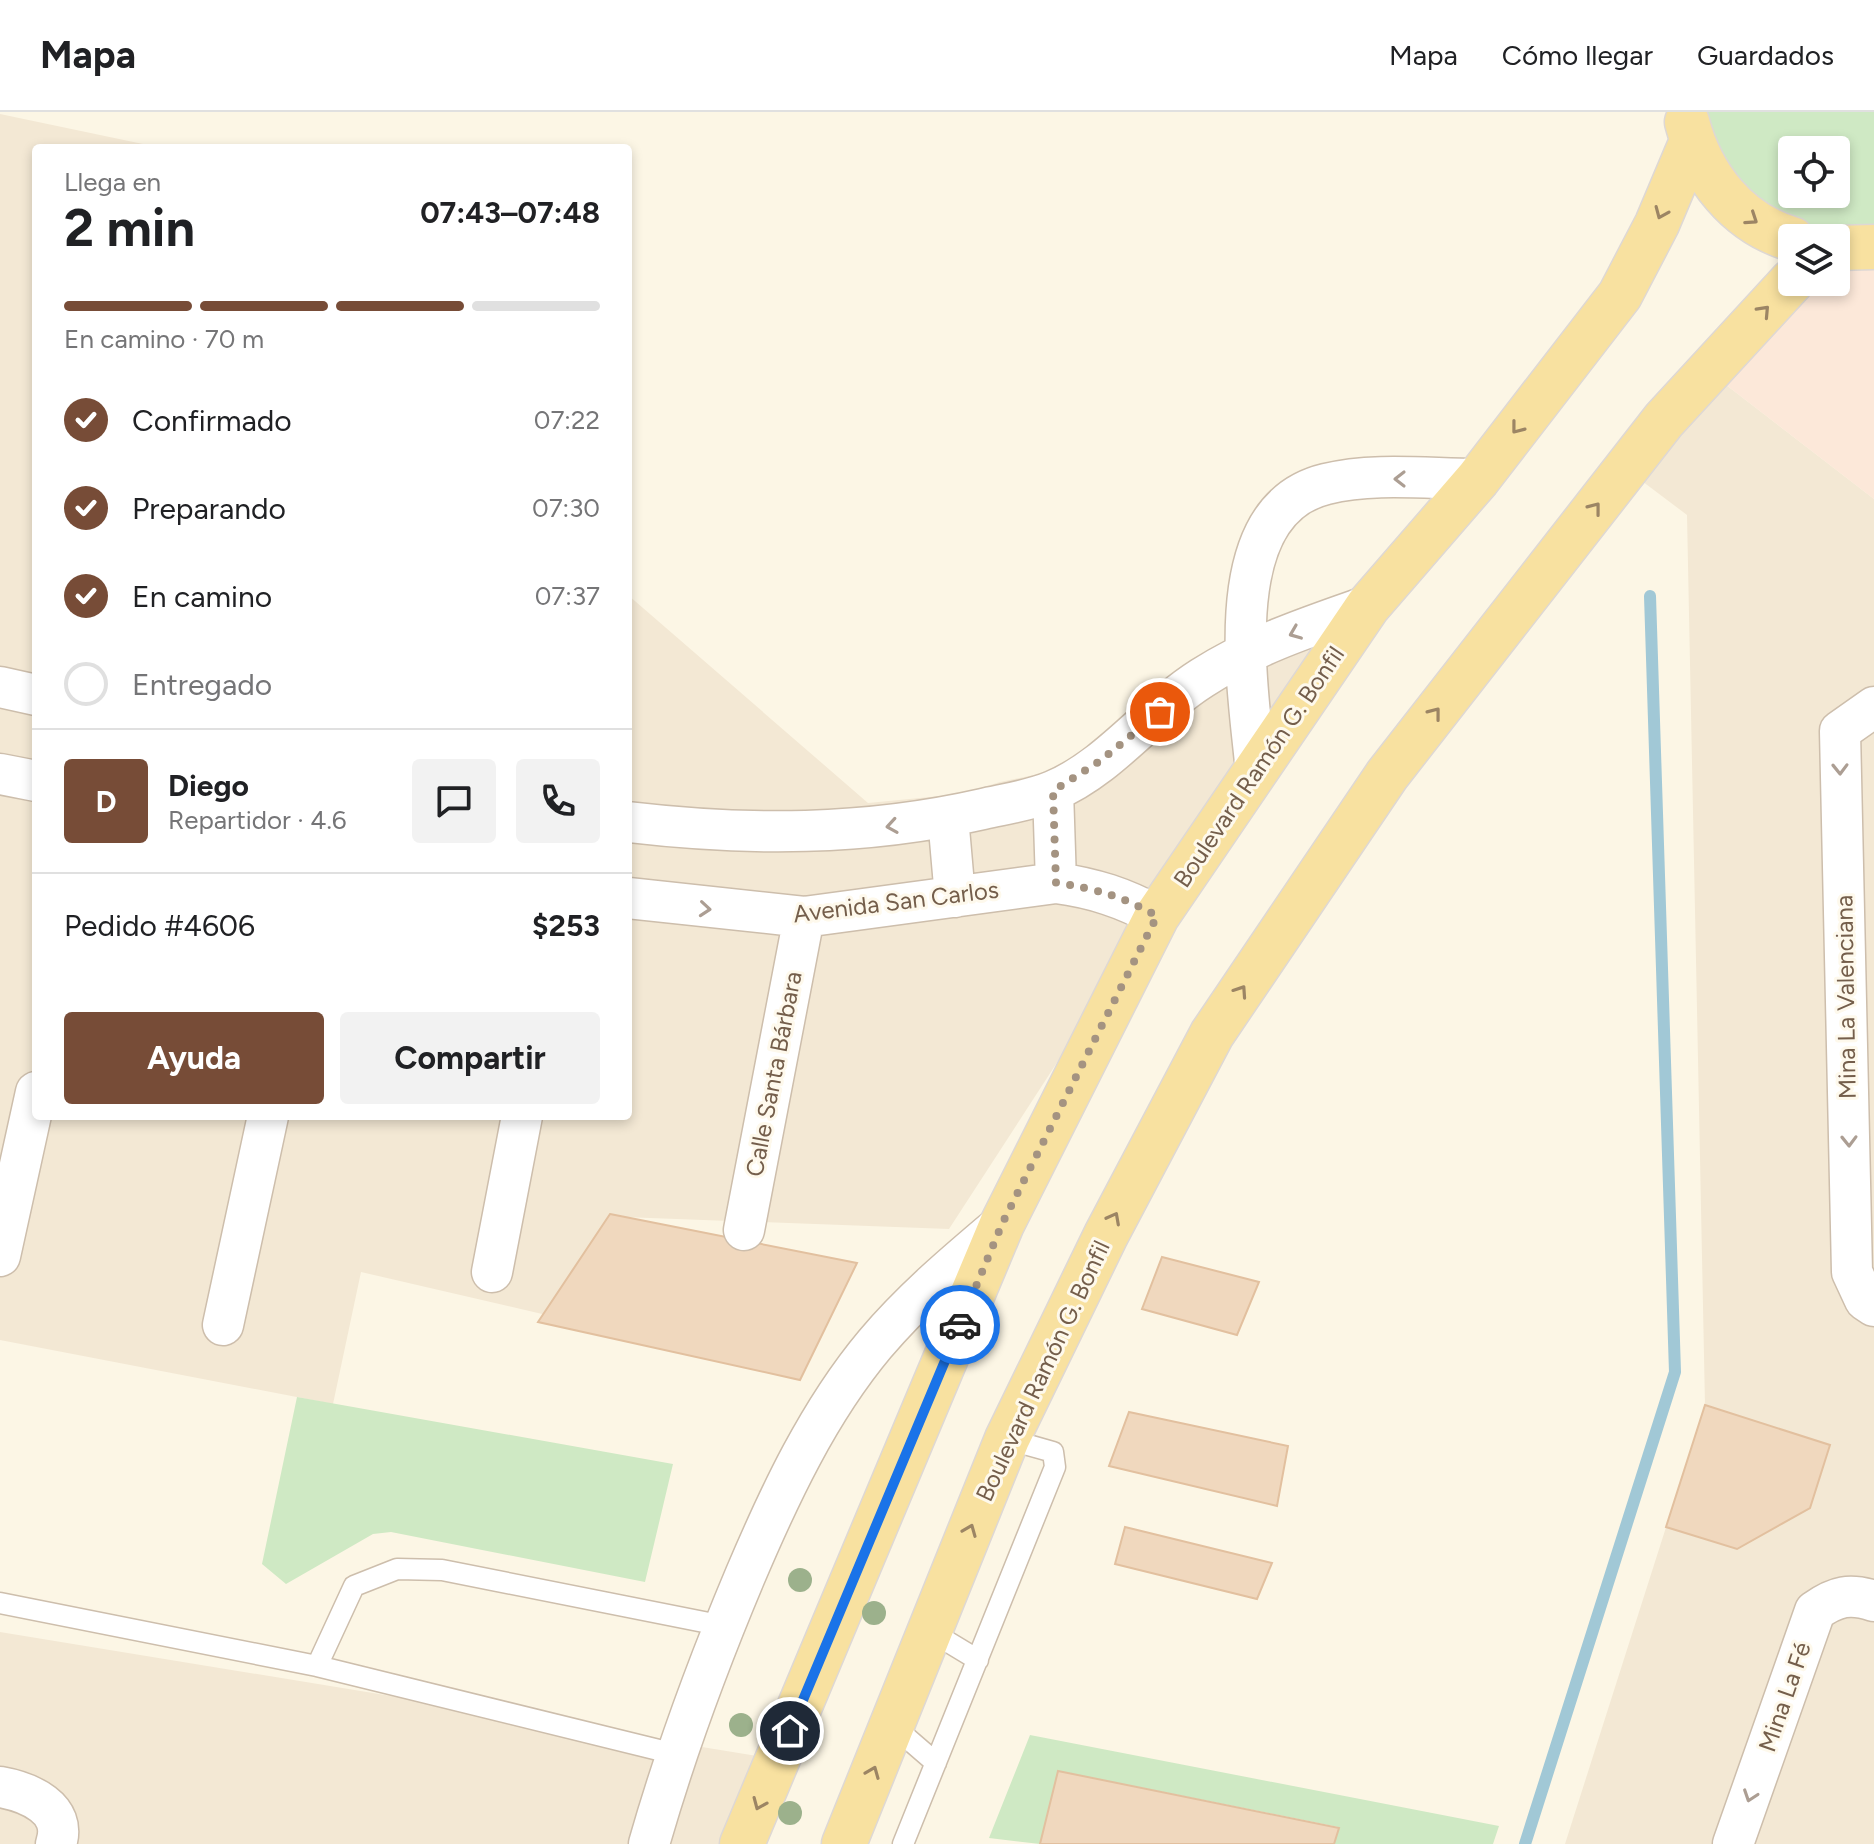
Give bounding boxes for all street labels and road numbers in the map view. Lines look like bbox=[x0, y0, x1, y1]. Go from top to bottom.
street label: Boulevard Ramón G. Bonfil bbox=[1167, 641, 1350, 893]
street label: Avenida San Carlos bbox=[792, 875, 1000, 928]
street label: Mina La Valenciana bbox=[1829, 895, 1862, 1099]
street label: Calle Santa Bárbara bbox=[739, 969, 808, 1179]
street label: Boulevard Ramón G. Bonfil bbox=[969, 1236, 1116, 1506]
street label: Mina La Fé bbox=[1752, 1638, 1817, 1756]

